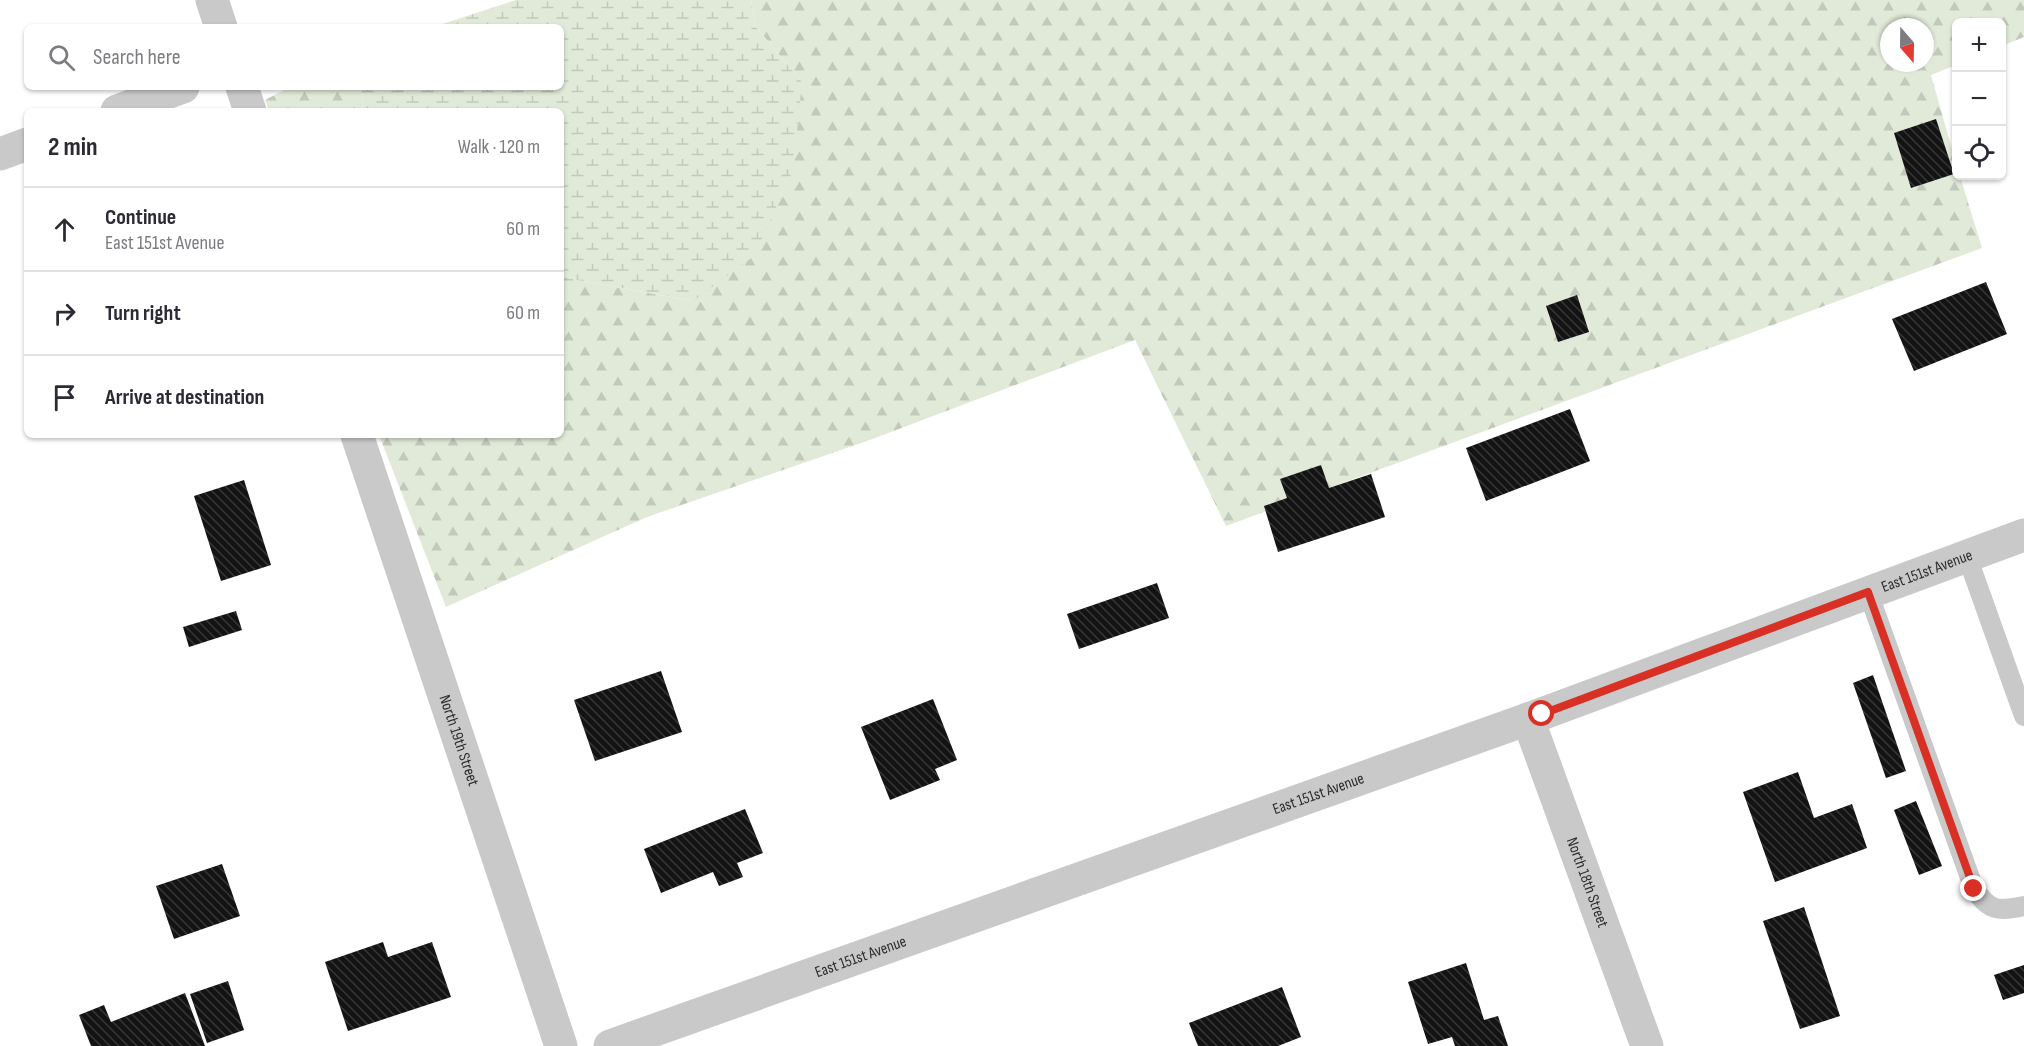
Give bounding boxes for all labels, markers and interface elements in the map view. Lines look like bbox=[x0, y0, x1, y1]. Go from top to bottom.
north arrow bbox=[1880, 18, 1934, 72]
map controls bbox=[1952, 18, 2006, 180]
button: + bbox=[1952, 18, 2006, 72]
search box bbox=[24, 24, 564, 90]
icon: search bbox=[45, 41, 78, 74]
text: Search here bbox=[93, 44, 180, 71]
button: − bbox=[1952, 72, 2006, 126]
button: locate bbox=[1952, 126, 2006, 180]
text: 2 min bbox=[48, 132, 98, 163]
text: Walk · 120 m bbox=[458, 135, 540, 159]
text: Continue bbox=[105, 204, 176, 231]
icon: ahead bbox=[48, 213, 81, 246]
text: 60 m bbox=[506, 217, 540, 241]
text: East 151st Avenue bbox=[105, 231, 224, 255]
icon: right bbox=[48, 297, 81, 330]
text: Turn right bbox=[105, 300, 181, 327]
text: 60 m bbox=[506, 301, 540, 325]
icon: arrive bbox=[48, 381, 81, 414]
text: Arrive at destination bbox=[105, 384, 264, 411]
street label: East 151st Avenue bbox=[1879, 545, 1975, 597]
street label: North 19th Street bbox=[435, 692, 483, 789]
route start bbox=[1528, 700, 1554, 726]
street label: East 151st Avenue bbox=[1270, 769, 1367, 819]
street label: North 18th Street bbox=[1562, 835, 1613, 930]
route end bbox=[1960, 875, 1986, 901]
street label: East 151st Avenue bbox=[812, 932, 909, 982]

